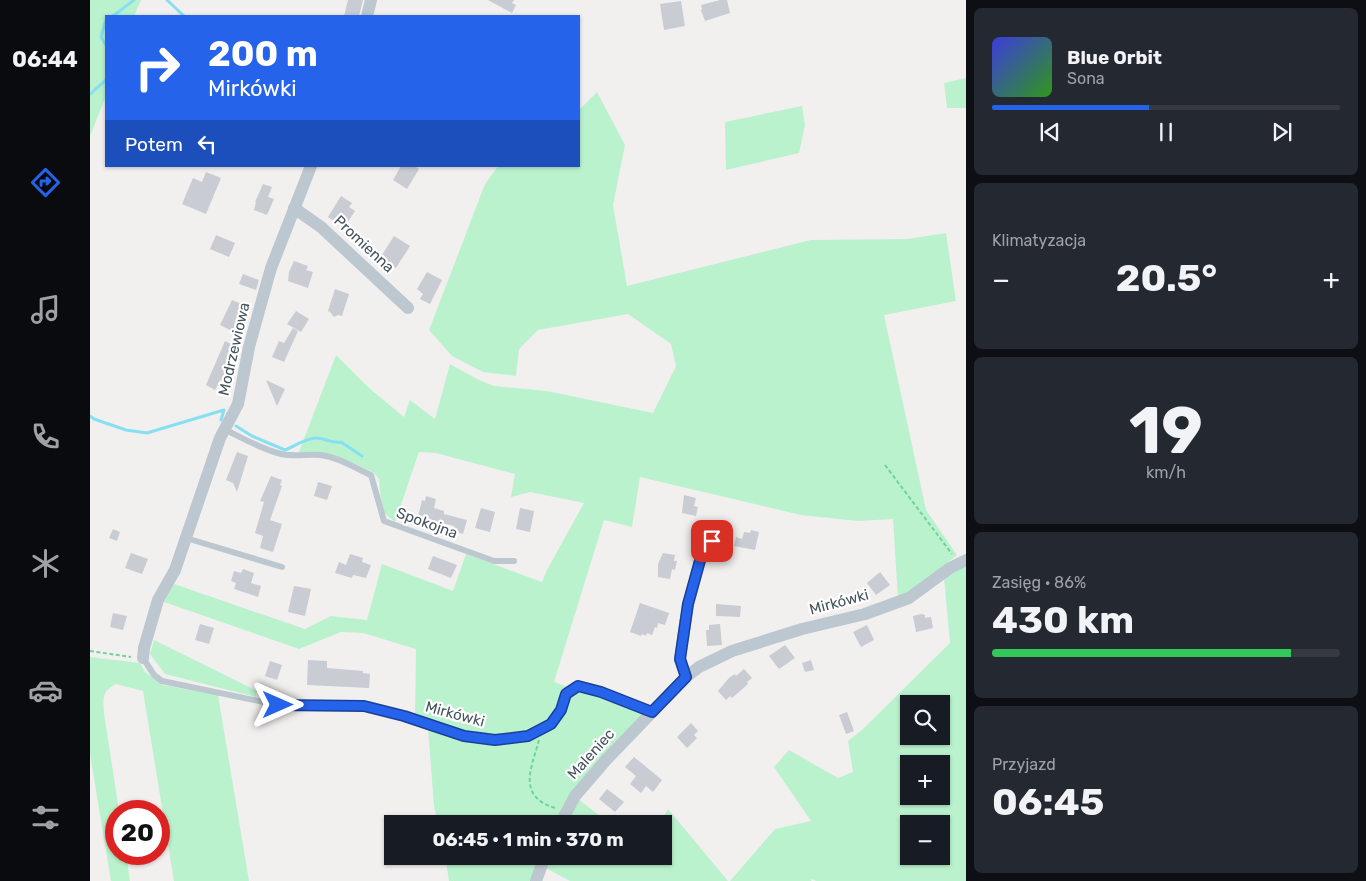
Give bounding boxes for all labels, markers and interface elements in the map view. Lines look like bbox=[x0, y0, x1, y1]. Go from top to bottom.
text: 200 m bbox=[208, 33, 318, 75]
icon: right bbox=[125, 35, 190, 100]
text: 06:44 bbox=[12, 46, 78, 73]
text: Blue Orbit bbox=[1067, 46, 1162, 69]
text: Sona bbox=[1067, 69, 1105, 88]
text: Mirkówki bbox=[208, 75, 297, 102]
icon: previous bbox=[1036, 118, 1064, 146]
icon: pause bbox=[1152, 118, 1180, 146]
icon: next bbox=[1268, 118, 1296, 146]
icon: left bbox=[193, 130, 221, 158]
text: Potem bbox=[125, 133, 183, 156]
icon: directions bbox=[28, 165, 63, 200]
street label: Promienna bbox=[330, 212, 398, 276]
text: Klimatyzacja bbox=[992, 231, 1086, 250]
text: 20.5° bbox=[1116, 255, 1217, 301]
text: − bbox=[992, 263, 1010, 296]
text: + bbox=[1323, 263, 1340, 296]
icon: music bbox=[28, 292, 63, 327]
street label: Modrzewiowa bbox=[215, 301, 253, 397]
text: 19 bbox=[1129, 392, 1203, 469]
icon: phone bbox=[28, 419, 63, 454]
text: km/h bbox=[1146, 463, 1186, 482]
street label: Spokojna bbox=[394, 504, 460, 542]
pin bbox=[691, 520, 733, 562]
icon: arrive bbox=[698, 527, 726, 555]
icon: climate bbox=[28, 546, 63, 581]
text: Zasięg · 86% bbox=[992, 573, 1086, 592]
street label: Mirkówki bbox=[807, 585, 871, 619]
text: 430 km bbox=[992, 597, 1134, 643]
icon: car bbox=[28, 673, 63, 708]
position arrow bbox=[251, 678, 303, 730]
map controls bbox=[900, 695, 950, 865]
button: search bbox=[900, 695, 950, 745]
street label: Mirkówki bbox=[423, 697, 487, 731]
street label: Maleniec bbox=[564, 725, 618, 783]
button: + bbox=[900, 755, 950, 805]
text: Przyjazd bbox=[992, 755, 1056, 774]
text: 06:45 bbox=[992, 779, 1104, 825]
icon: filters bbox=[28, 800, 63, 835]
speed limit sign: 20 bbox=[105, 800, 170, 865]
button: − bbox=[900, 815, 950, 865]
text: 06:45 · 1 min · 370 m bbox=[432, 828, 624, 851]

